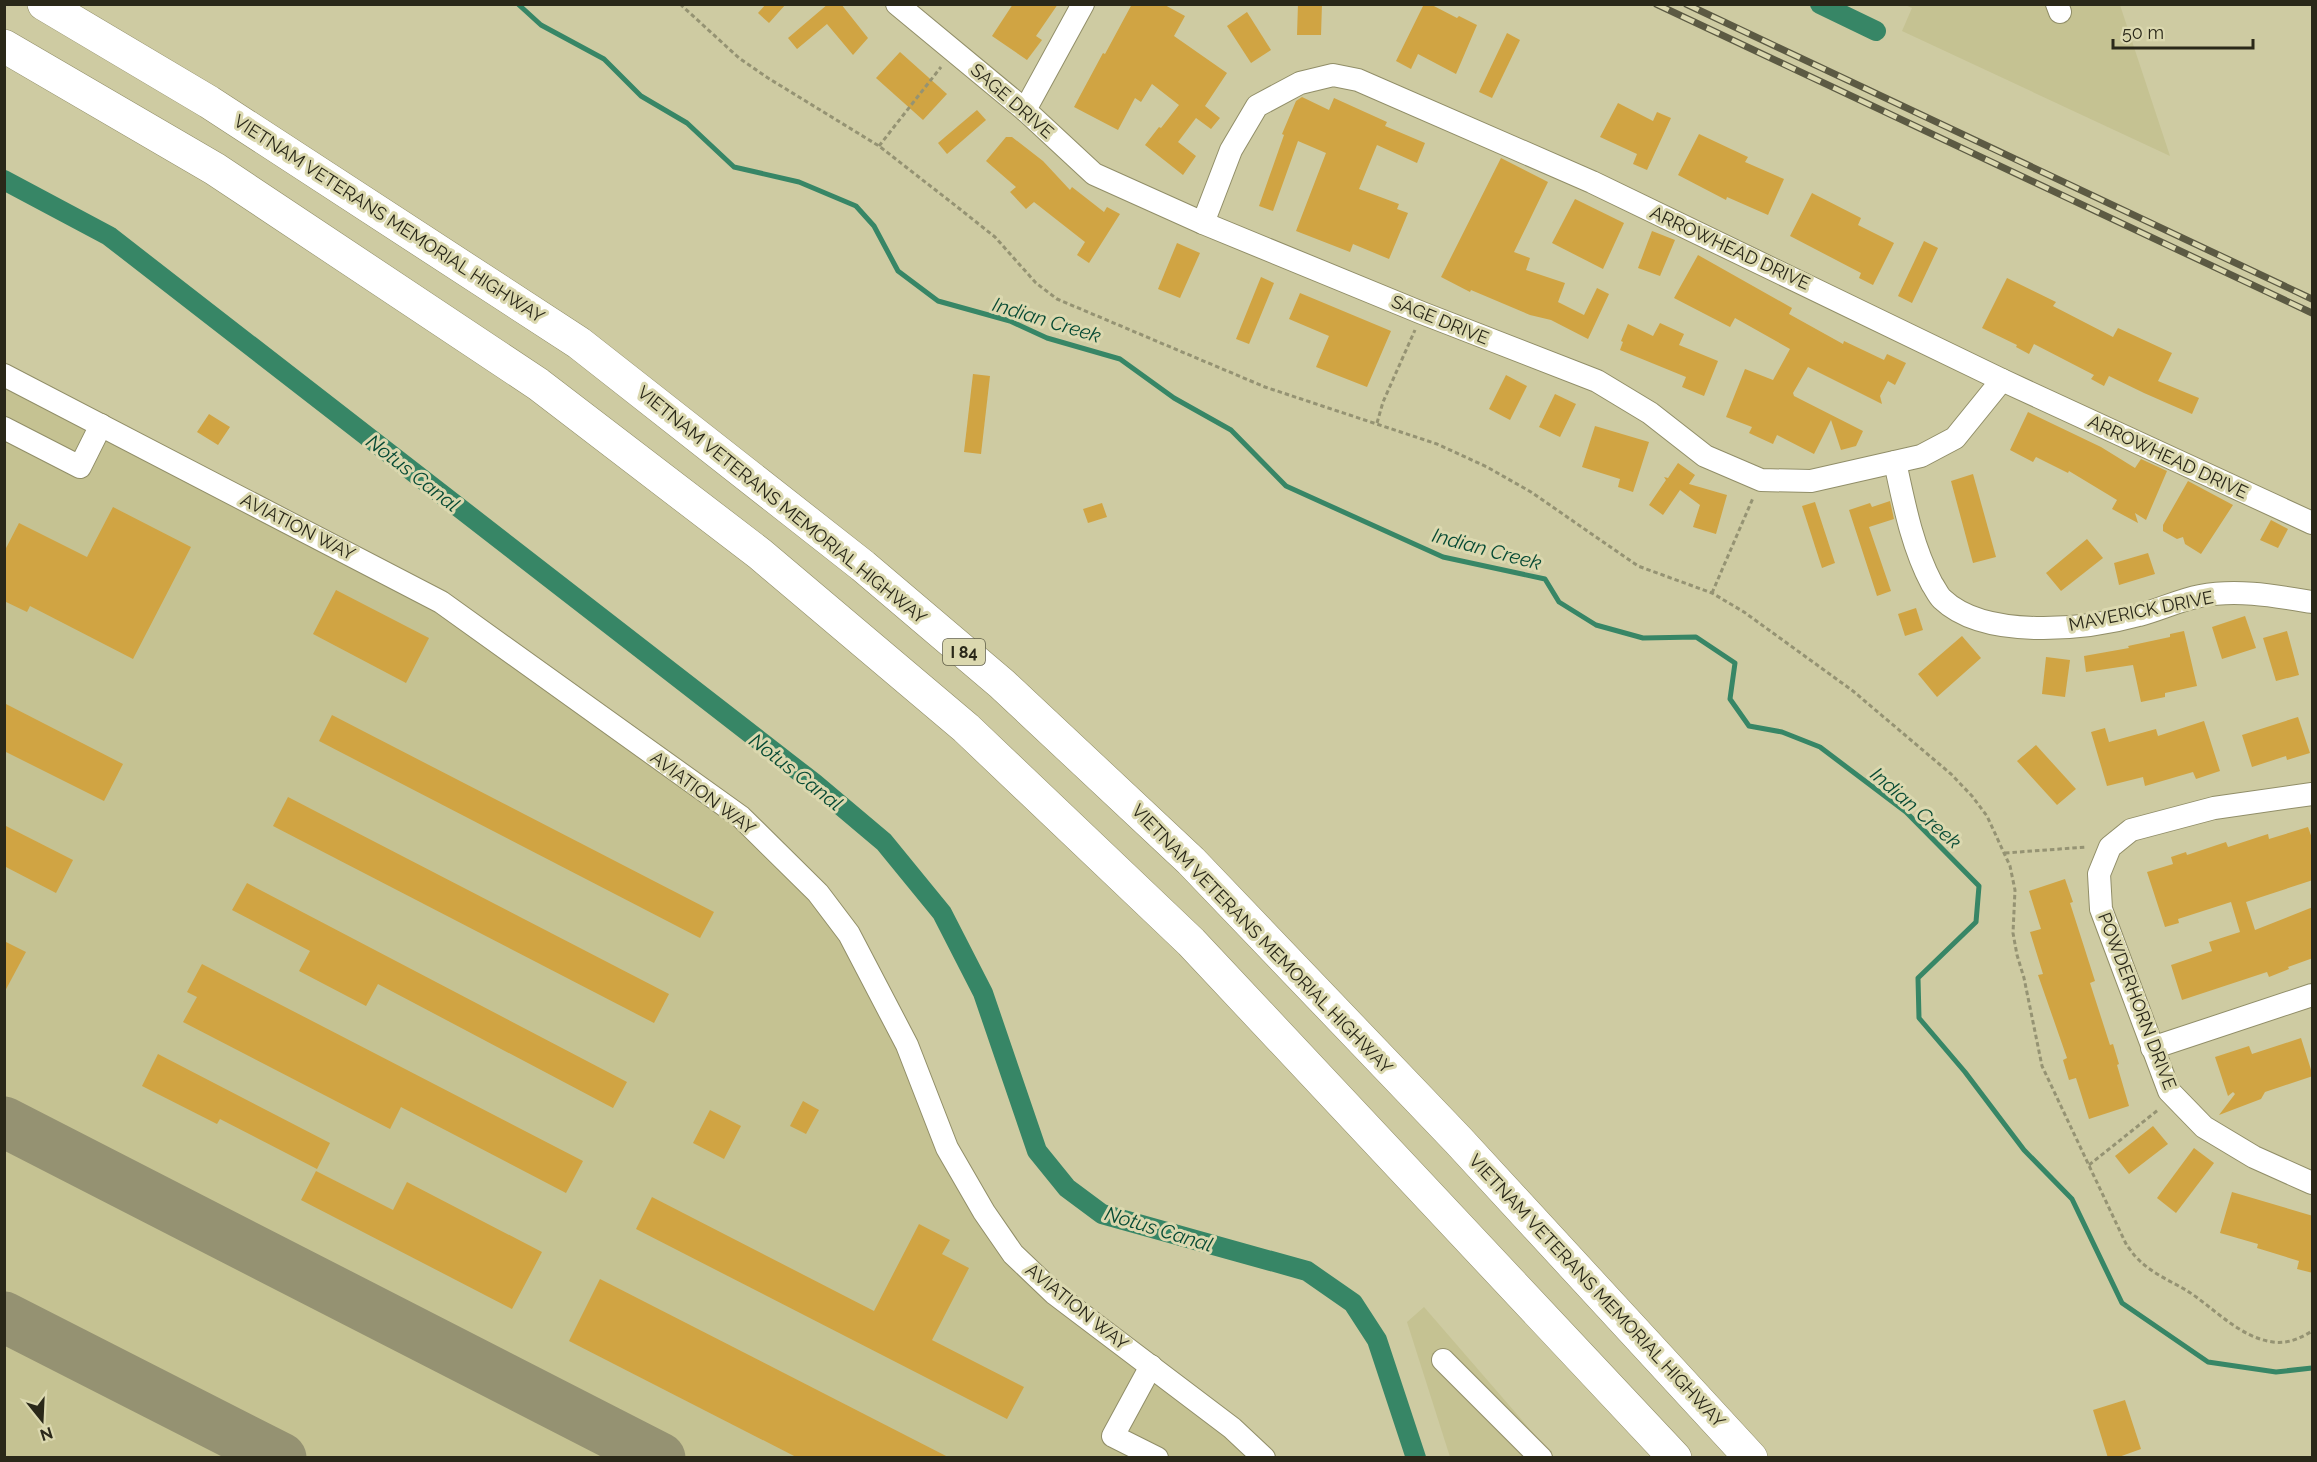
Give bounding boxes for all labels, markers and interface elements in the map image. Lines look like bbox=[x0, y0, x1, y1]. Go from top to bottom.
scale bar bbox=[2113, 12, 2252, 50]
text: 50 m bbox=[2122, 22, 2164, 43]
street label: SAGE DRIVE bbox=[967, 59, 1058, 142]
street label: VIETNAM VETERANS MEMORIAL HIGHWAY bbox=[230, 110, 549, 327]
street label: ARROWHEAD DRIVE bbox=[1647, 201, 1813, 294]
street label: SAGE DRIVE bbox=[1388, 290, 1492, 349]
water label: Indian Creek bbox=[990, 292, 1104, 348]
street label: VIETNAM VETERANS MEMORIAL HIGHWAY bbox=[633, 381, 931, 628]
street label: ARROWHEAD DRIVE bbox=[2085, 410, 2251, 503]
water label: Notus Canal bbox=[362, 429, 464, 517]
street label: AVIATION WAY bbox=[237, 489, 359, 565]
water label: Indian Creek bbox=[1430, 523, 1545, 575]
street label: MAVERICK DRIVE bbox=[2067, 586, 2215, 635]
road number: I 84 bbox=[943, 639, 985, 665]
water label: Notus Canal bbox=[745, 728, 847, 816]
street label: AVIATION WAY bbox=[647, 746, 760, 839]
water label: Indian Creek bbox=[1866, 762, 1966, 854]
street label: VIETNAM VETERANS MEMORIAL HIGHWAY bbox=[1128, 800, 1397, 1078]
street label: POWDERHORN DRIVE bbox=[2094, 909, 2181, 1092]
street label: VIETNAM VETERANS MEMORIAL HIGHWAY bbox=[1465, 1150, 1730, 1432]
water label: Notus Canal bbox=[1102, 1201, 1216, 1257]
street label: AVIATION WAY bbox=[1022, 1259, 1133, 1355]
north arrow bbox=[12, 1390, 72, 1450]
text: N bbox=[38, 1423, 55, 1445]

